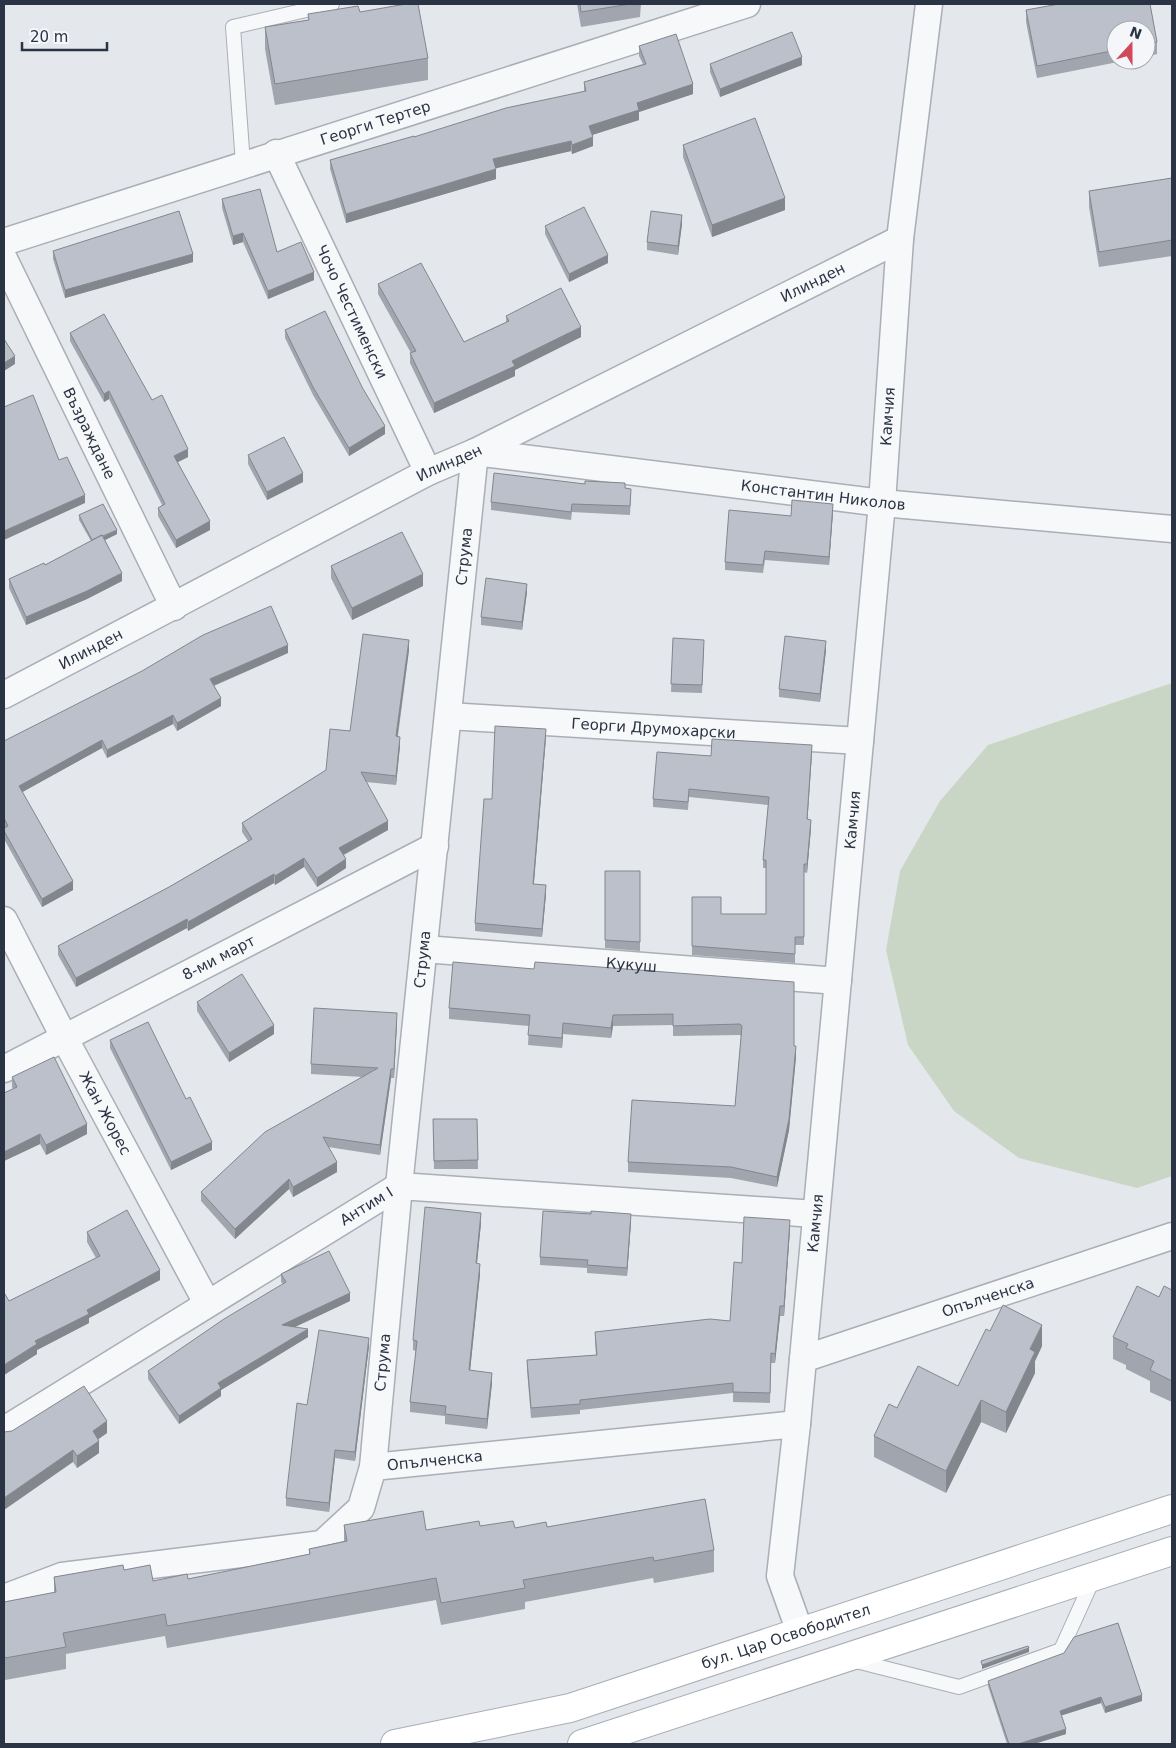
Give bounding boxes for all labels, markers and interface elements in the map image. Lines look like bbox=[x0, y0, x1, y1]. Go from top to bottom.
scale bar bbox=[22, 20, 108, 52]
north arrow bbox=[1106, 20, 1156, 70]
text: N bbox=[1127, 23, 1144, 42]
text: 20 m bbox=[30, 28, 68, 46]
street label: Георги Тертер bbox=[318, 97, 433, 149]
street label: Чочо Честименски bbox=[312, 242, 391, 382]
street label: Илинден bbox=[778, 259, 848, 306]
street label: Възраждане bbox=[59, 385, 119, 482]
street label: Камчия bbox=[877, 387, 899, 446]
street label: Илинден bbox=[413, 441, 485, 486]
street label: Константин Николов bbox=[740, 476, 906, 514]
street label: Струма bbox=[452, 527, 476, 586]
street label: Илинден bbox=[56, 625, 126, 674]
street label: Георги Друмохарски bbox=[571, 715, 736, 742]
street label: Камчия bbox=[841, 790, 864, 850]
street label: Струма bbox=[411, 930, 434, 989]
street label: 8-ми март bbox=[179, 931, 259, 984]
street label: Кукуш bbox=[605, 954, 658, 976]
street label: Жан Жорес bbox=[75, 1068, 135, 1158]
street label: Антим I bbox=[337, 1183, 396, 1229]
street label: Камчия bbox=[804, 1193, 827, 1253]
street label: Опълченска bbox=[939, 1274, 1037, 1321]
street label: Струма bbox=[371, 1333, 394, 1392]
street label: Опълченска bbox=[386, 1447, 484, 1475]
street label: бул. Цар Освободител bbox=[699, 1600, 873, 1673]

